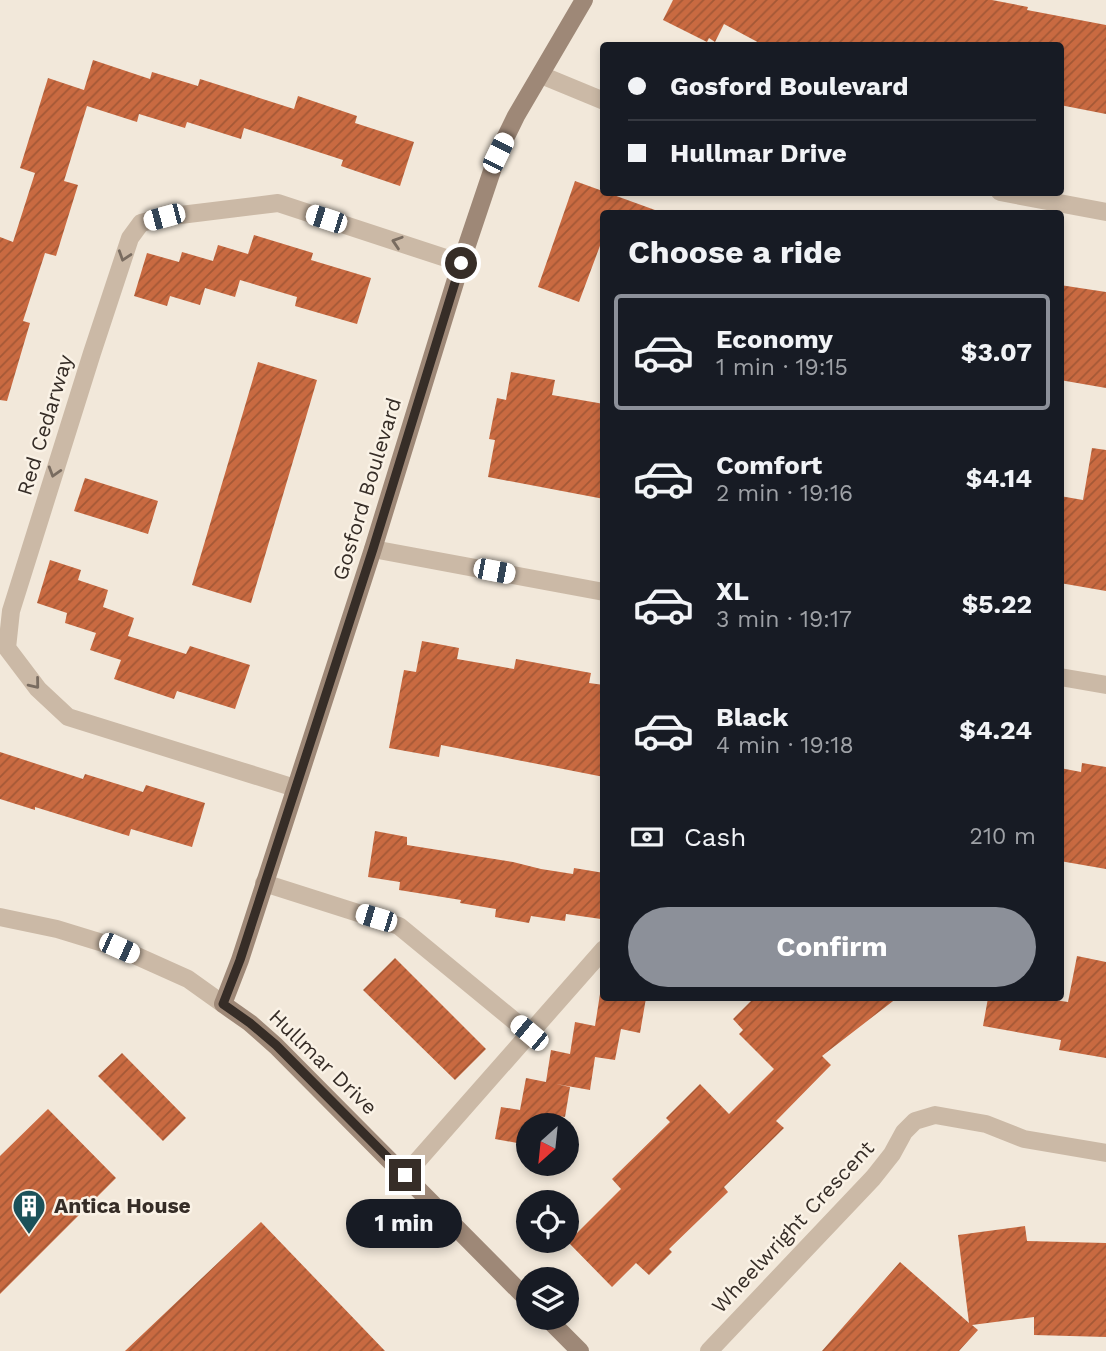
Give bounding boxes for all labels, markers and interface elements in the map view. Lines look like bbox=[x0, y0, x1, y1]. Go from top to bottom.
text: Gosford Boulevard bbox=[670, 71, 908, 101]
car bbox=[480, 130, 517, 176]
text: Hullmar Drive bbox=[670, 138, 847, 168]
car bbox=[141, 201, 188, 233]
car bbox=[303, 203, 350, 235]
text: Choose a ride bbox=[628, 233, 842, 271]
one-way arrow bbox=[391, 235, 403, 250]
route start bbox=[445, 247, 477, 279]
one-way arrow bbox=[117, 250, 132, 262]
icon: car bbox=[632, 321, 695, 384]
text: Economy bbox=[716, 324, 833, 354]
text: $3.07 bbox=[961, 337, 1032, 367]
street label: Red Cedarway bbox=[11, 351, 78, 498]
text: 1 min · 19:15 bbox=[716, 354, 848, 381]
street label: Gosford Boulevard bbox=[327, 395, 406, 583]
icon: car bbox=[632, 447, 695, 510]
text: Comfort bbox=[716, 450, 822, 480]
text: $4.14 bbox=[966, 463, 1032, 493]
one-way arrow bbox=[48, 466, 62, 478]
text: 2 min · 19:16 bbox=[716, 480, 853, 507]
car bbox=[472, 557, 517, 585]
icon: car bbox=[632, 573, 695, 636]
text: XL bbox=[716, 576, 749, 606]
text: $5.22 bbox=[962, 589, 1032, 619]
text: 3 min · 19:17 bbox=[716, 606, 852, 633]
one-way arrow bbox=[27, 675, 39, 688]
icon: car bbox=[632, 699, 695, 762]
text: Black bbox=[716, 702, 788, 732]
text: $4.24 bbox=[959, 715, 1032, 745]
text: 4 min · 19:18 bbox=[716, 732, 854, 759]
icon: cash bbox=[628, 818, 666, 856]
text: Cash bbox=[684, 822, 746, 852]
text: 210 m bbox=[970, 823, 1036, 850]
car bbox=[353, 902, 400, 934]
button: Confirm bbox=[628, 907, 1036, 987]
car bbox=[96, 930, 143, 966]
street label: Hullmar Drive bbox=[264, 1004, 383, 1119]
car bbox=[507, 1011, 552, 1055]
north arrow bbox=[516, 1113, 579, 1176]
map controls bbox=[516, 1113, 579, 1330]
street label: Wheelwright Crescent bbox=[706, 1135, 879, 1318]
route end bbox=[389, 1159, 421, 1191]
building icon: Antica House bbox=[10, 1187, 48, 1236]
button: locate bbox=[516, 1190, 579, 1253]
place label: Antica House bbox=[54, 1193, 191, 1218]
callout: 1 min bbox=[347, 1200, 463, 1248]
text: 1 min bbox=[374, 1210, 434, 1237]
button: layers bbox=[516, 1267, 579, 1330]

